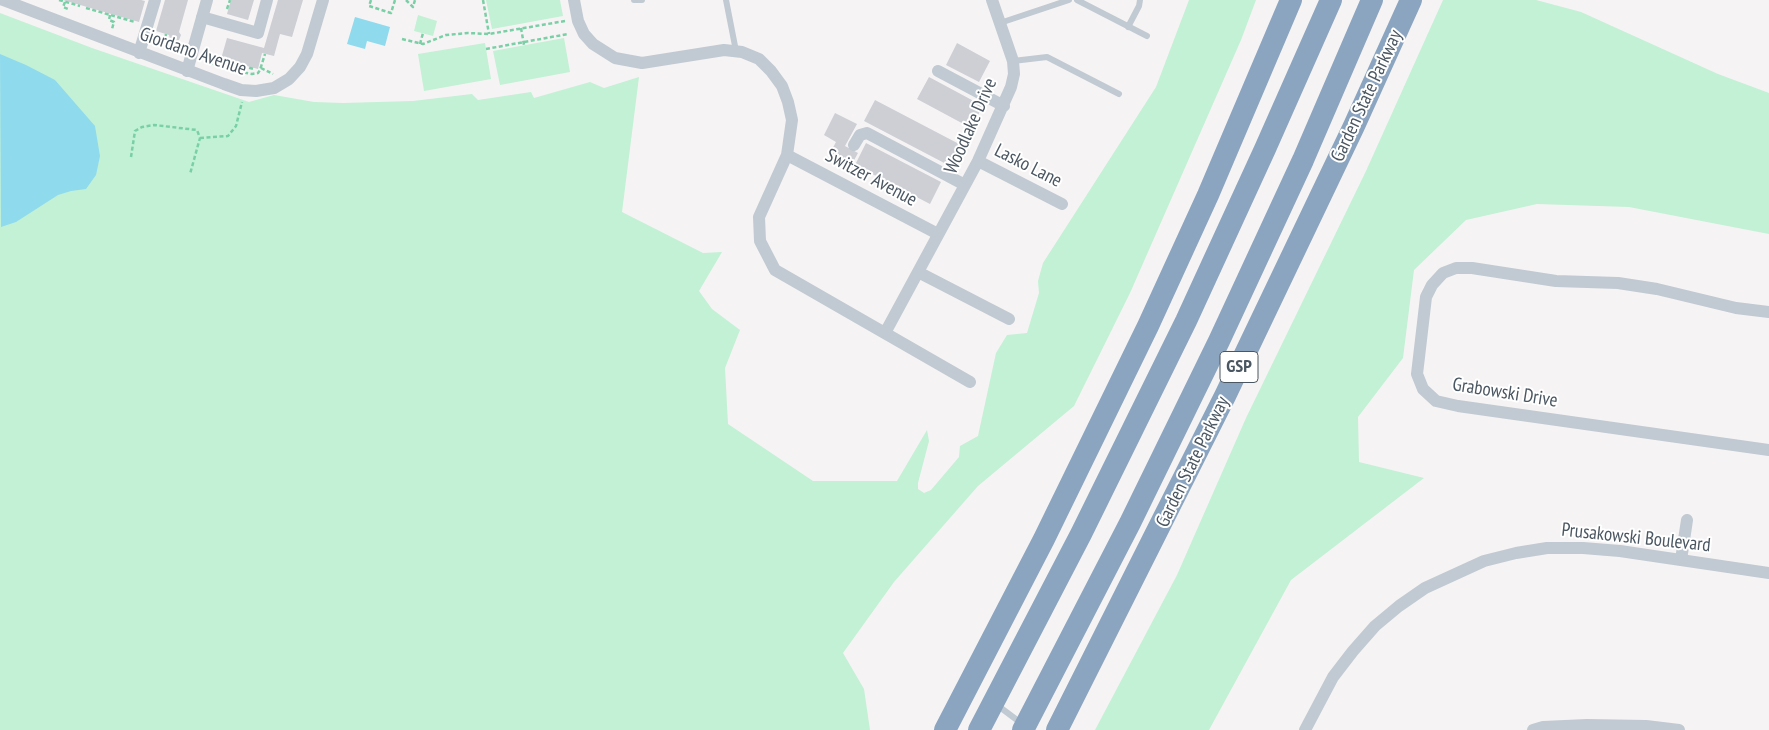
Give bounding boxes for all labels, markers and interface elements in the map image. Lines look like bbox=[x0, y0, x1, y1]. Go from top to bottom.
street label: Giordano Avenue bbox=[137, 23, 249, 81]
street label: Garden State Parkway bbox=[1327, 27, 1407, 165]
street label: Woodlake Drive bbox=[940, 75, 1002, 177]
street label: Lasko Lane bbox=[991, 139, 1065, 193]
street label: Switzer Avenue bbox=[821, 144, 921, 212]
road number: GSP bbox=[1220, 352, 1258, 382]
street label: Grabowski Drive bbox=[1451, 373, 1559, 413]
street label: Garden State Parkway bbox=[1151, 393, 1235, 531]
street label: Prusakowski Boulevard bbox=[1560, 519, 1712, 557]

